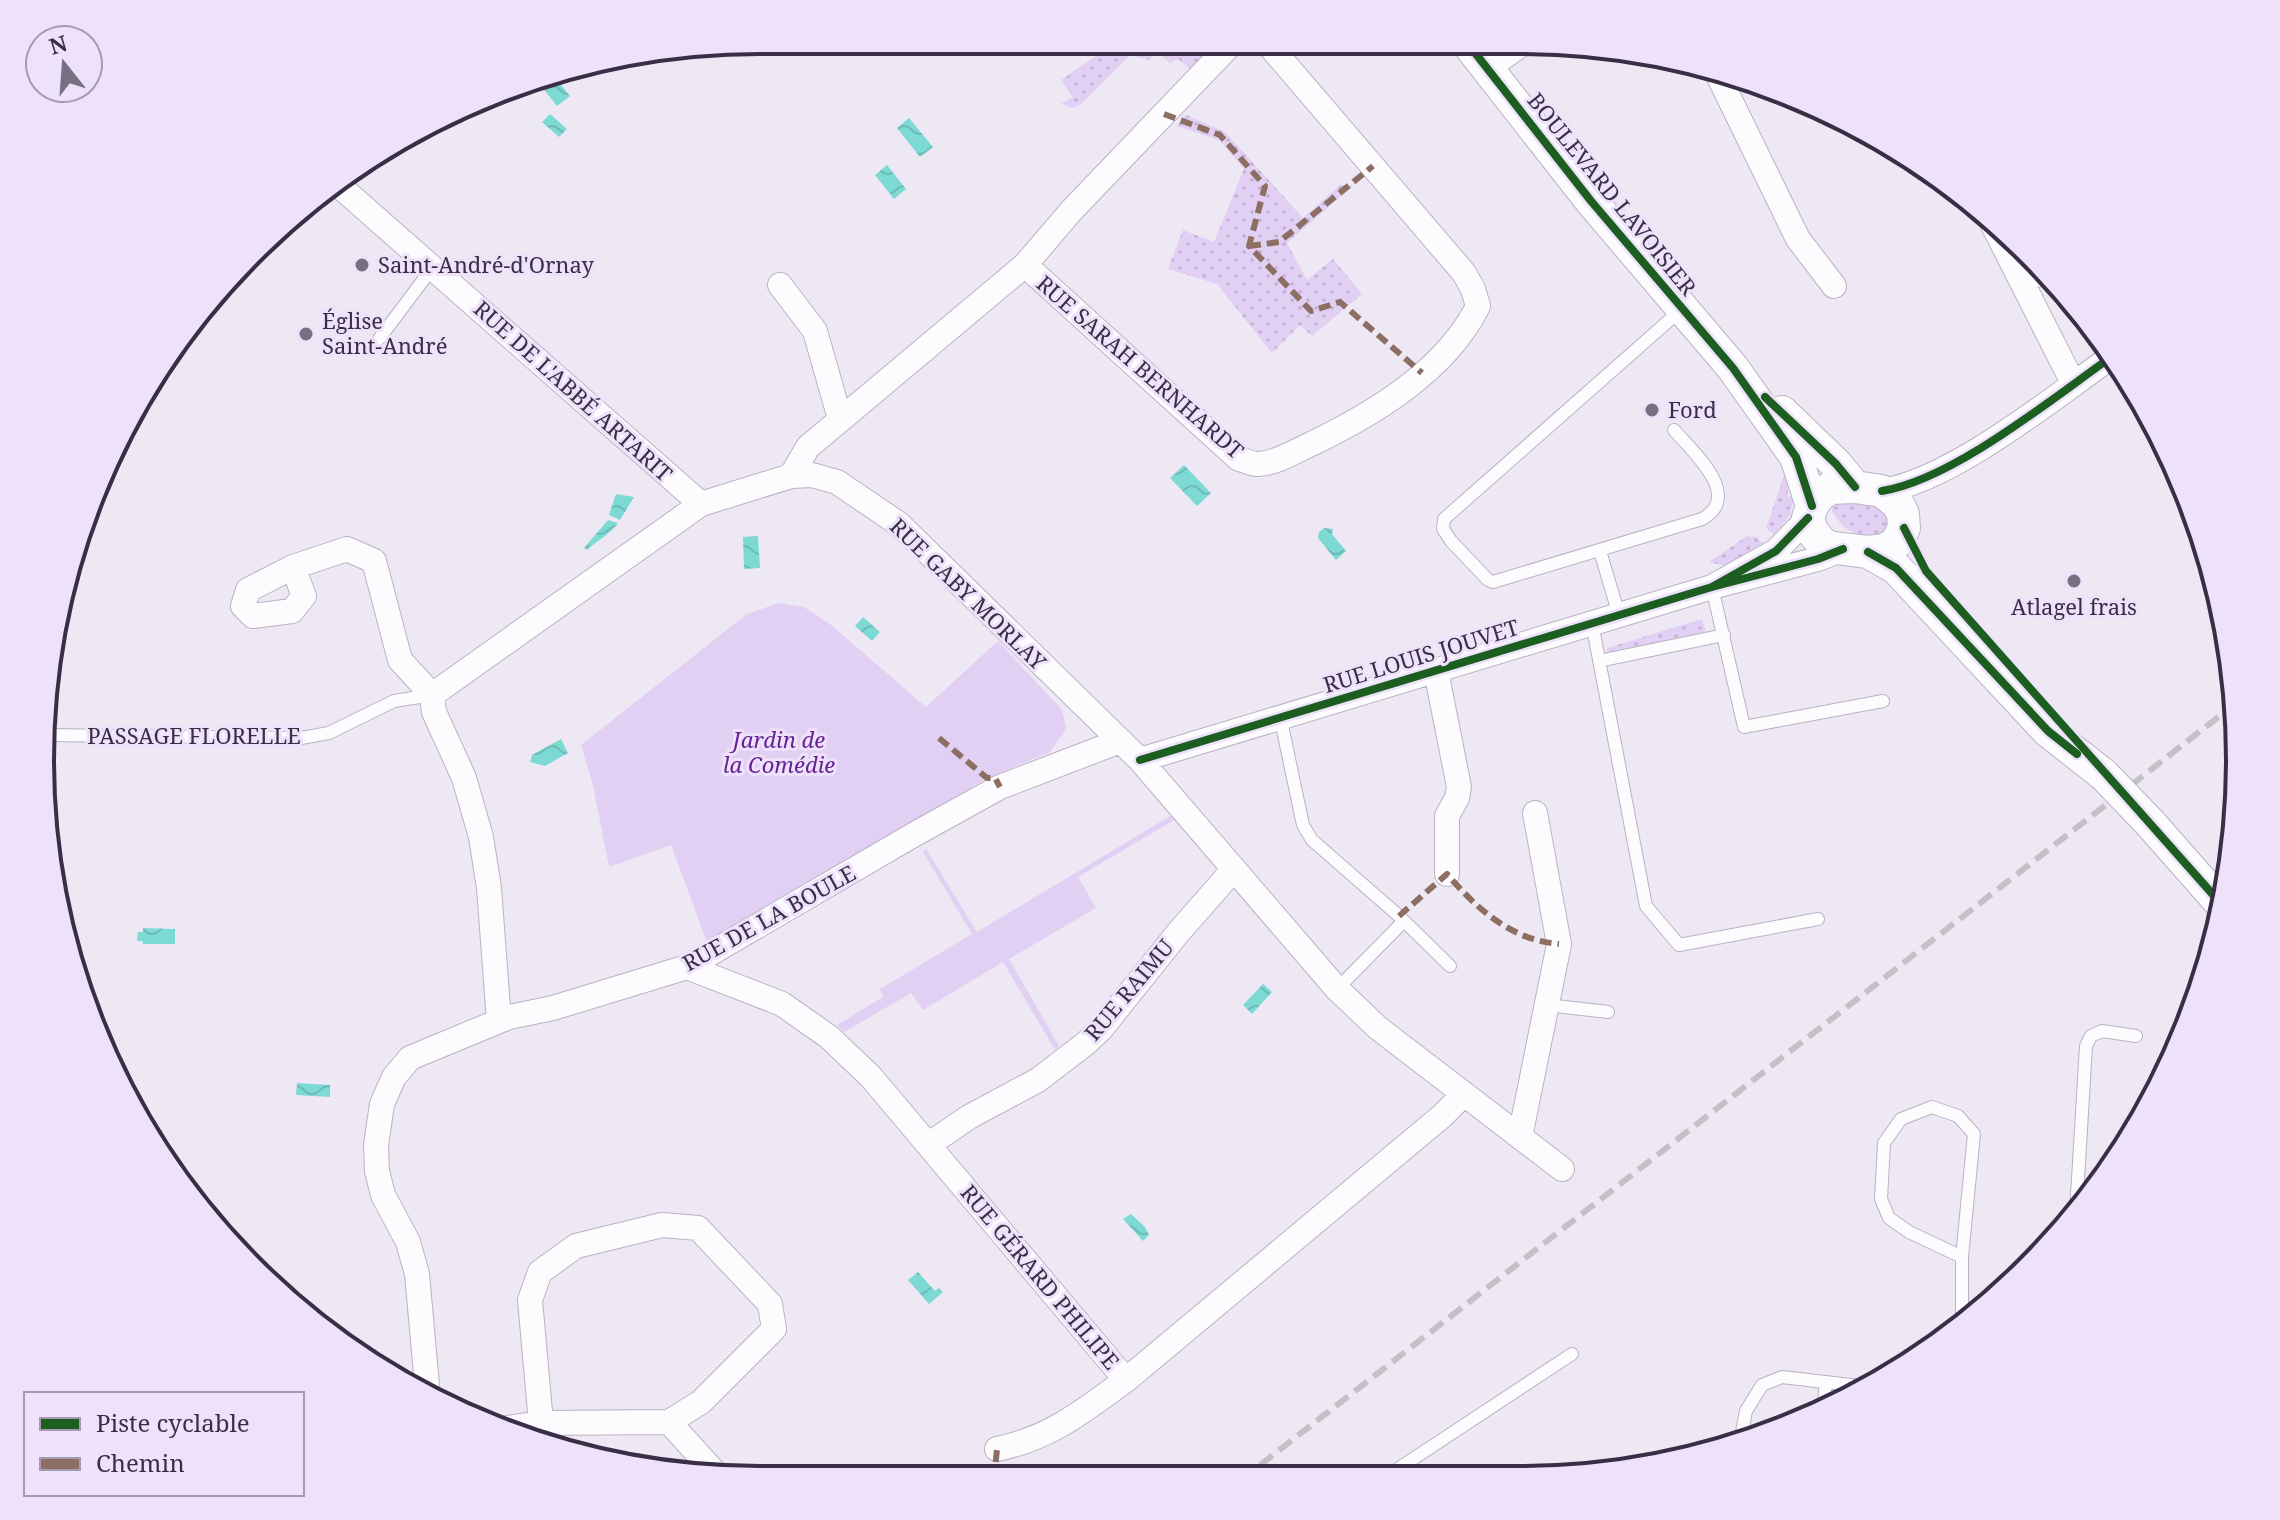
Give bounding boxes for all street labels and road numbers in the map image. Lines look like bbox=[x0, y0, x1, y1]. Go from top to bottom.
street label: BOULEVARD LAVOISIER bbox=[1522, 86, 1704, 301]
street label: RUE SARAH BERNHARDT bbox=[1031, 268, 1251, 465]
street label: RUE DE L'ABBÉ ARTARIT bbox=[468, 293, 680, 488]
street label: RUE GABY MORLAY bbox=[884, 511, 1054, 676]
street label: RUE LOUIS JOUVET bbox=[1319, 611, 1523, 699]
street label: PASSAGE FLORELLE bbox=[87, 720, 301, 750]
street label: RUE DE LA BOULE bbox=[677, 857, 860, 977]
street label: RUE RAIMU bbox=[1077, 932, 1180, 1046]
street label: RUE GÉRARD PHILIPE bbox=[955, 1178, 1127, 1375]

